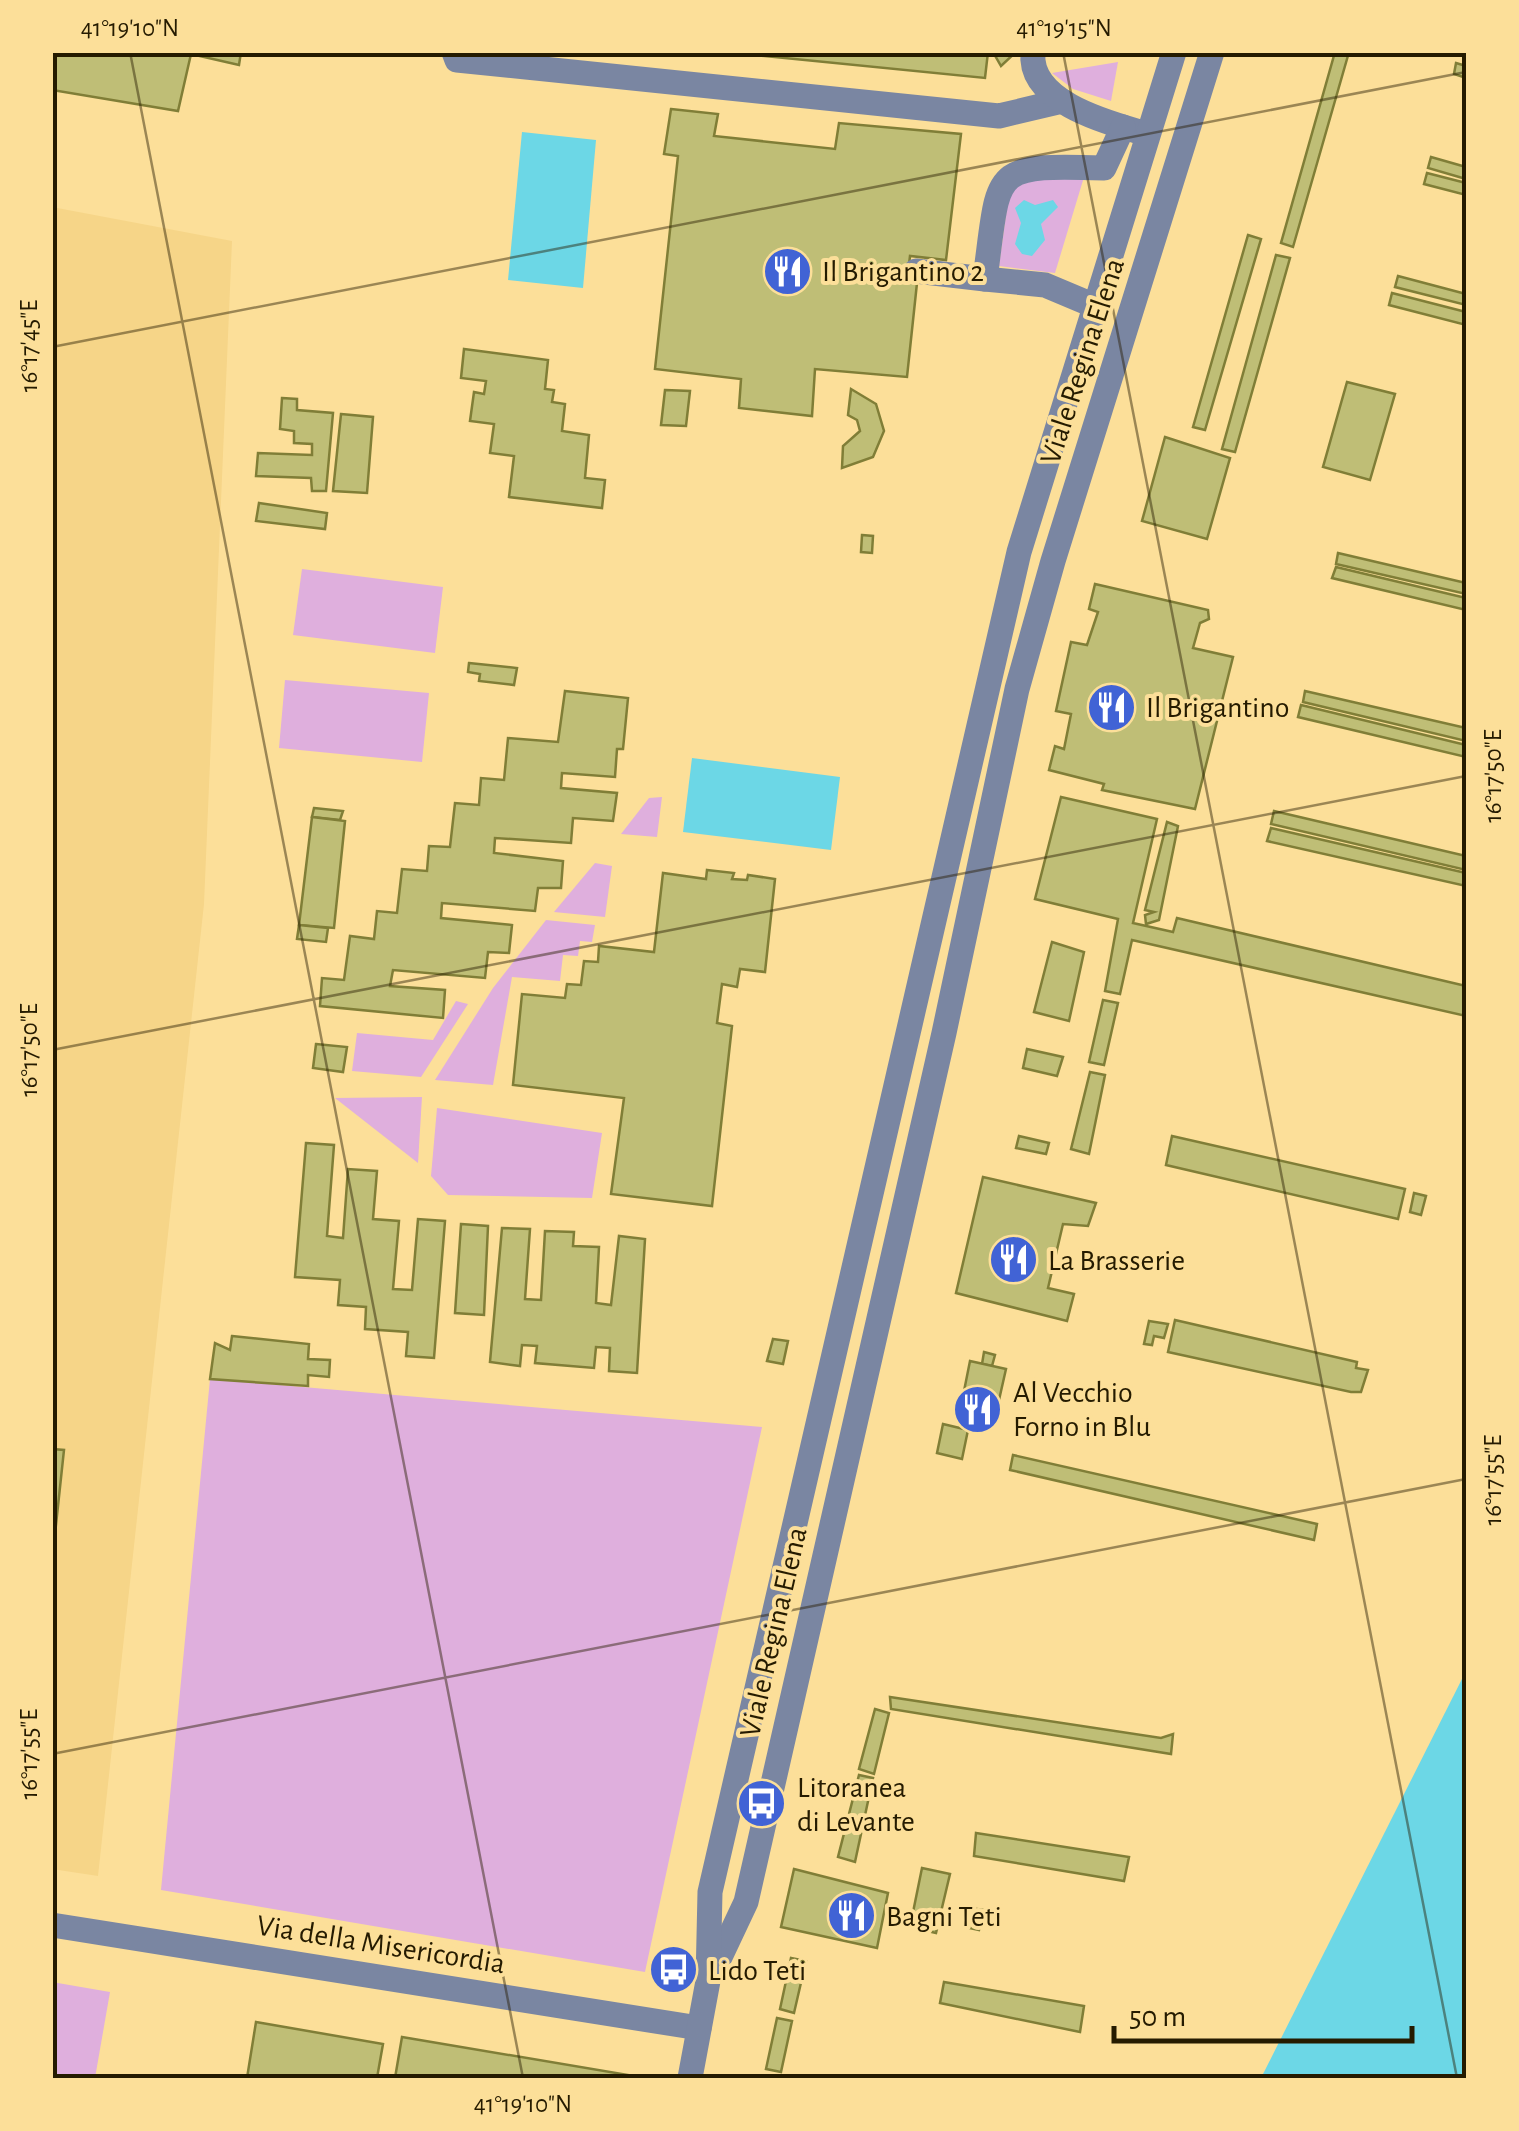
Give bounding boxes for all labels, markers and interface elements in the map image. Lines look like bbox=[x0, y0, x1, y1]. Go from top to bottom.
text: 41°19'10"N bbox=[81, 16, 179, 41]
text: 41°19'15"N bbox=[1016, 16, 1112, 41]
restaurant icon: Il Brigantino 2 bbox=[761, 245, 813, 297]
street label: Viale Regina Elena bbox=[1036, 255, 1130, 468]
place label: Il Brigantino 2 bbox=[822, 257, 984, 287]
text: 16°17'45"E bbox=[17, 300, 42, 392]
restaurant icon: Il Brigantino bbox=[1085, 681, 1137, 733]
place label: Il Brigantino bbox=[1146, 693, 1289, 723]
text: 16°17'50"E bbox=[1481, 729, 1506, 823]
text: 16°17'50"E bbox=[17, 1003, 42, 1097]
restaurant icon: La Brasserie bbox=[987, 1234, 1039, 1286]
place label: La Brasserie bbox=[1048, 1246, 1185, 1276]
place label: Al Vecchio Forno in Blu bbox=[1013, 1378, 1151, 1442]
restaurant icon: Al Vecchio Forno in Blu bbox=[952, 1383, 1004, 1435]
text: 16°17'55"E bbox=[1481, 1435, 1506, 1525]
street label: Viale Regina Elena bbox=[735, 1524, 813, 1740]
text: 16°17'55"E bbox=[17, 1709, 42, 1799]
place label: Litoranea di Levante bbox=[797, 1773, 915, 1837]
bus stop icon: Litoranea di Levante bbox=[736, 1778, 788, 1830]
restaurant icon: Bagni Teti bbox=[825, 1890, 877, 1942]
place label: Bagni Teti bbox=[886, 1902, 1002, 1932]
street label: Via della Misericordia bbox=[254, 1911, 507, 1979]
bus stop icon: Lido Teti bbox=[647, 1944, 699, 1996]
place label: Lido Teti bbox=[708, 1956, 806, 1986]
scale bar bbox=[1114, 1981, 1412, 2043]
text: 50 m bbox=[1129, 2002, 1186, 2032]
text: 41°19'10"N bbox=[474, 2092, 572, 2117]

